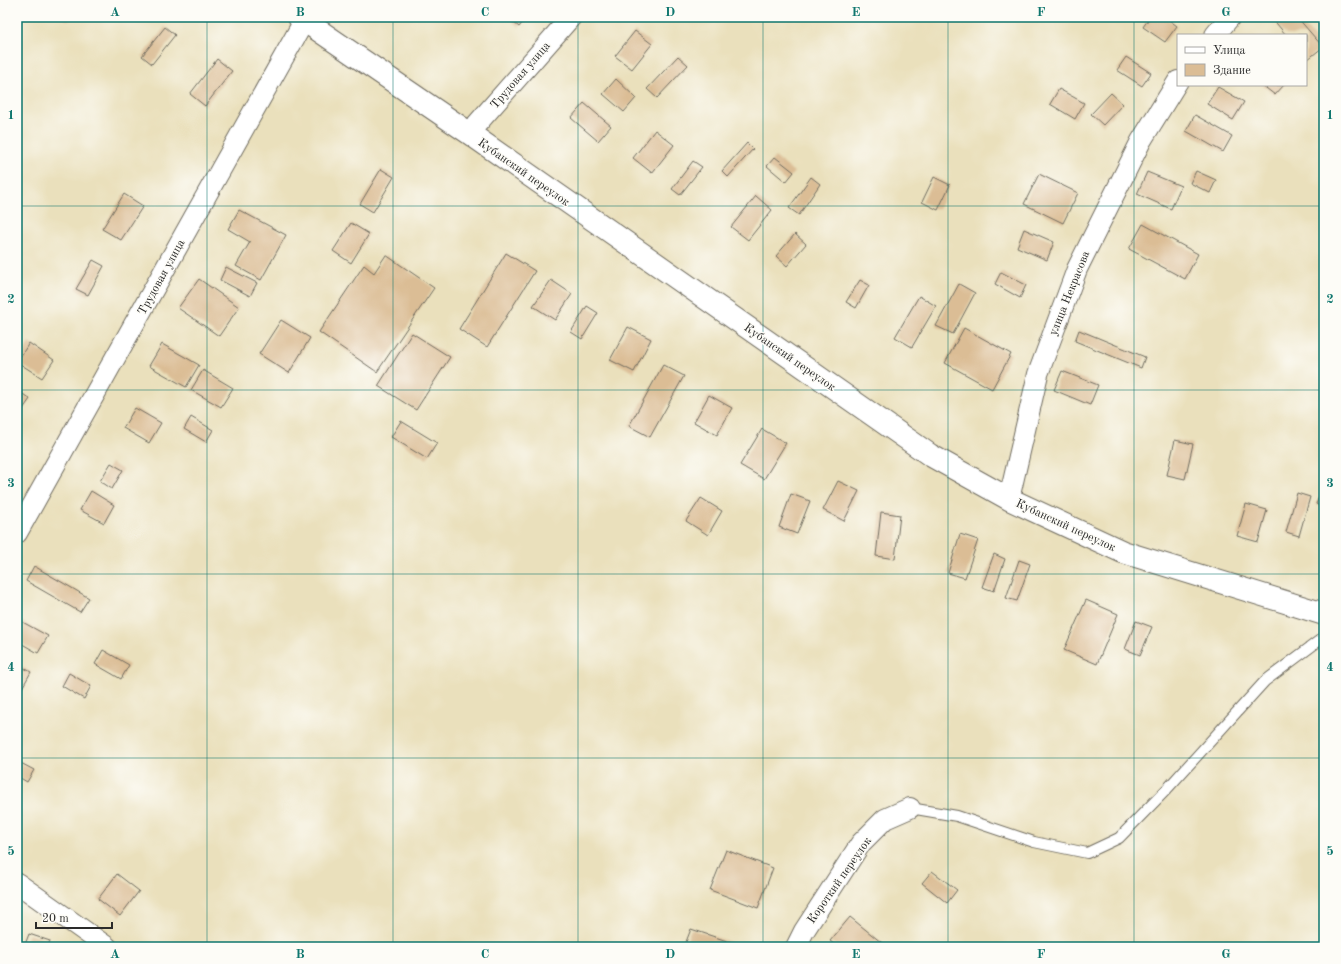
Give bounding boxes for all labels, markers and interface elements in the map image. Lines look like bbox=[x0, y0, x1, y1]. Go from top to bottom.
text: A bbox=[110, 6, 120, 19]
text: B bbox=[295, 6, 305, 19]
text: C bbox=[481, 6, 489, 19]
text: D bbox=[665, 6, 675, 19]
text: E bbox=[852, 6, 861, 19]
text: F bbox=[1037, 6, 1046, 19]
text: G bbox=[1221, 6, 1231, 19]
legend bbox=[1177, 34, 1307, 86]
street label: Трудовая улица bbox=[489, 40, 553, 111]
text: Улица bbox=[1213, 45, 1246, 57]
text: Здание bbox=[1213, 65, 1251, 77]
text: 1 bbox=[7, 109, 15, 122]
text: 1 bbox=[1326, 109, 1334, 122]
street label: Кубанский переулок bbox=[475, 137, 571, 209]
street label: Трудовая улица bbox=[136, 238, 188, 317]
street label: улица Некрасова bbox=[1047, 249, 1092, 337]
text: 2 bbox=[7, 293, 15, 306]
text: 2 bbox=[1326, 293, 1334, 306]
street label: Кубанский переулок bbox=[741, 322, 837, 394]
text: 3 bbox=[7, 477, 15, 490]
text: 3 bbox=[1326, 477, 1334, 490]
street label: Кубанский переулок bbox=[1014, 498, 1117, 554]
text: 4 bbox=[7, 661, 15, 674]
text: 4 bbox=[1326, 661, 1334, 674]
street label: Короткий переулок bbox=[806, 835, 874, 926]
text: 5 bbox=[7, 845, 15, 858]
text: 5 bbox=[1326, 845, 1334, 858]
scale bar bbox=[36, 904, 112, 930]
text: 20 m bbox=[42, 913, 69, 925]
text: A bbox=[110, 948, 120, 961]
text: B bbox=[295, 948, 305, 961]
text: C bbox=[481, 948, 489, 961]
text: D bbox=[665, 948, 675, 961]
text: E bbox=[852, 948, 861, 961]
text: F bbox=[1037, 948, 1046, 961]
text: G bbox=[1221, 948, 1231, 961]

